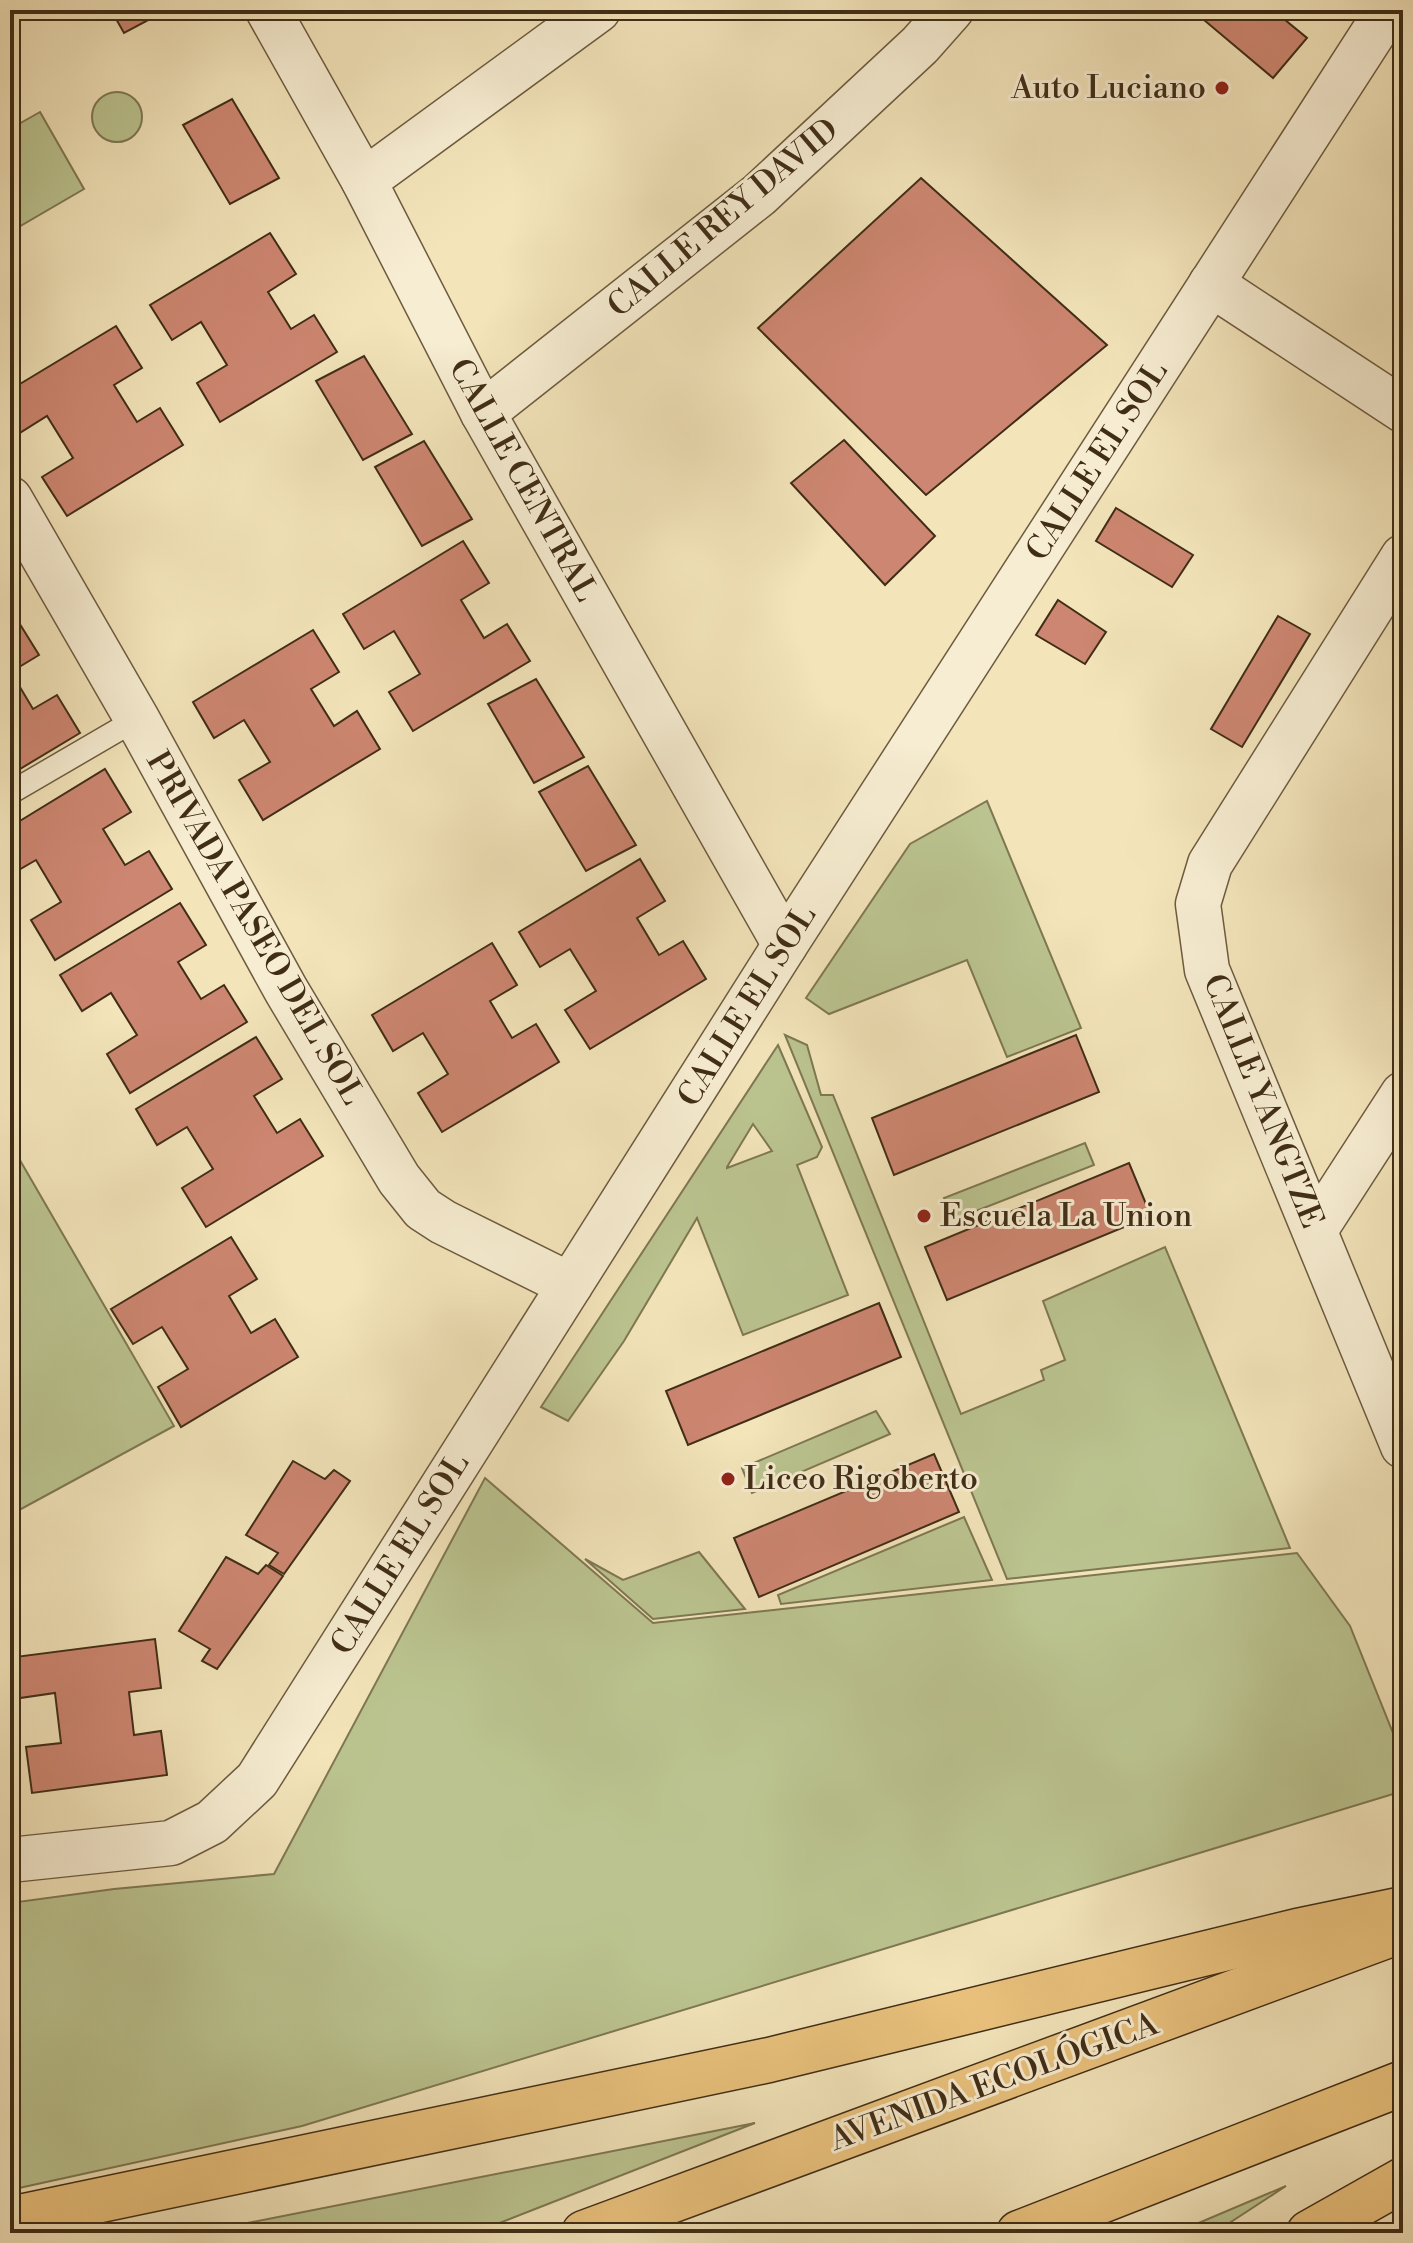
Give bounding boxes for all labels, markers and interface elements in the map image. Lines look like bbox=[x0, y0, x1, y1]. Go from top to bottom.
place label: Auto Luciano bbox=[1010, 68, 1206, 108]
marker: Auto Luciano bbox=[1213, 79, 1231, 97]
street label: CALLE REY DAVID bbox=[599, 110, 847, 326]
street label: CALLE CENTRAL bbox=[440, 352, 606, 608]
street label: CALLE EL SOL bbox=[1017, 354, 1177, 568]
street label: PRIVADA PASEO DEL SOL bbox=[137, 744, 373, 1112]
street label: CALLE EL SOL bbox=[669, 898, 825, 1114]
street label: CALLE YANGTZE bbox=[1194, 968, 1332, 1234]
place label: Escuela La Union bbox=[940, 1196, 1192, 1236]
marker: Escuela La Union bbox=[915, 1207, 933, 1225]
street label: CALLE EL SOL bbox=[322, 1446, 478, 1662]
place label: Liceo Rigoberto bbox=[744, 1459, 978, 1499]
marker: Liceo Rigoberto bbox=[719, 1470, 737, 1488]
street label: AVENIDA ECOLÓGICA bbox=[823, 2002, 1164, 2160]

